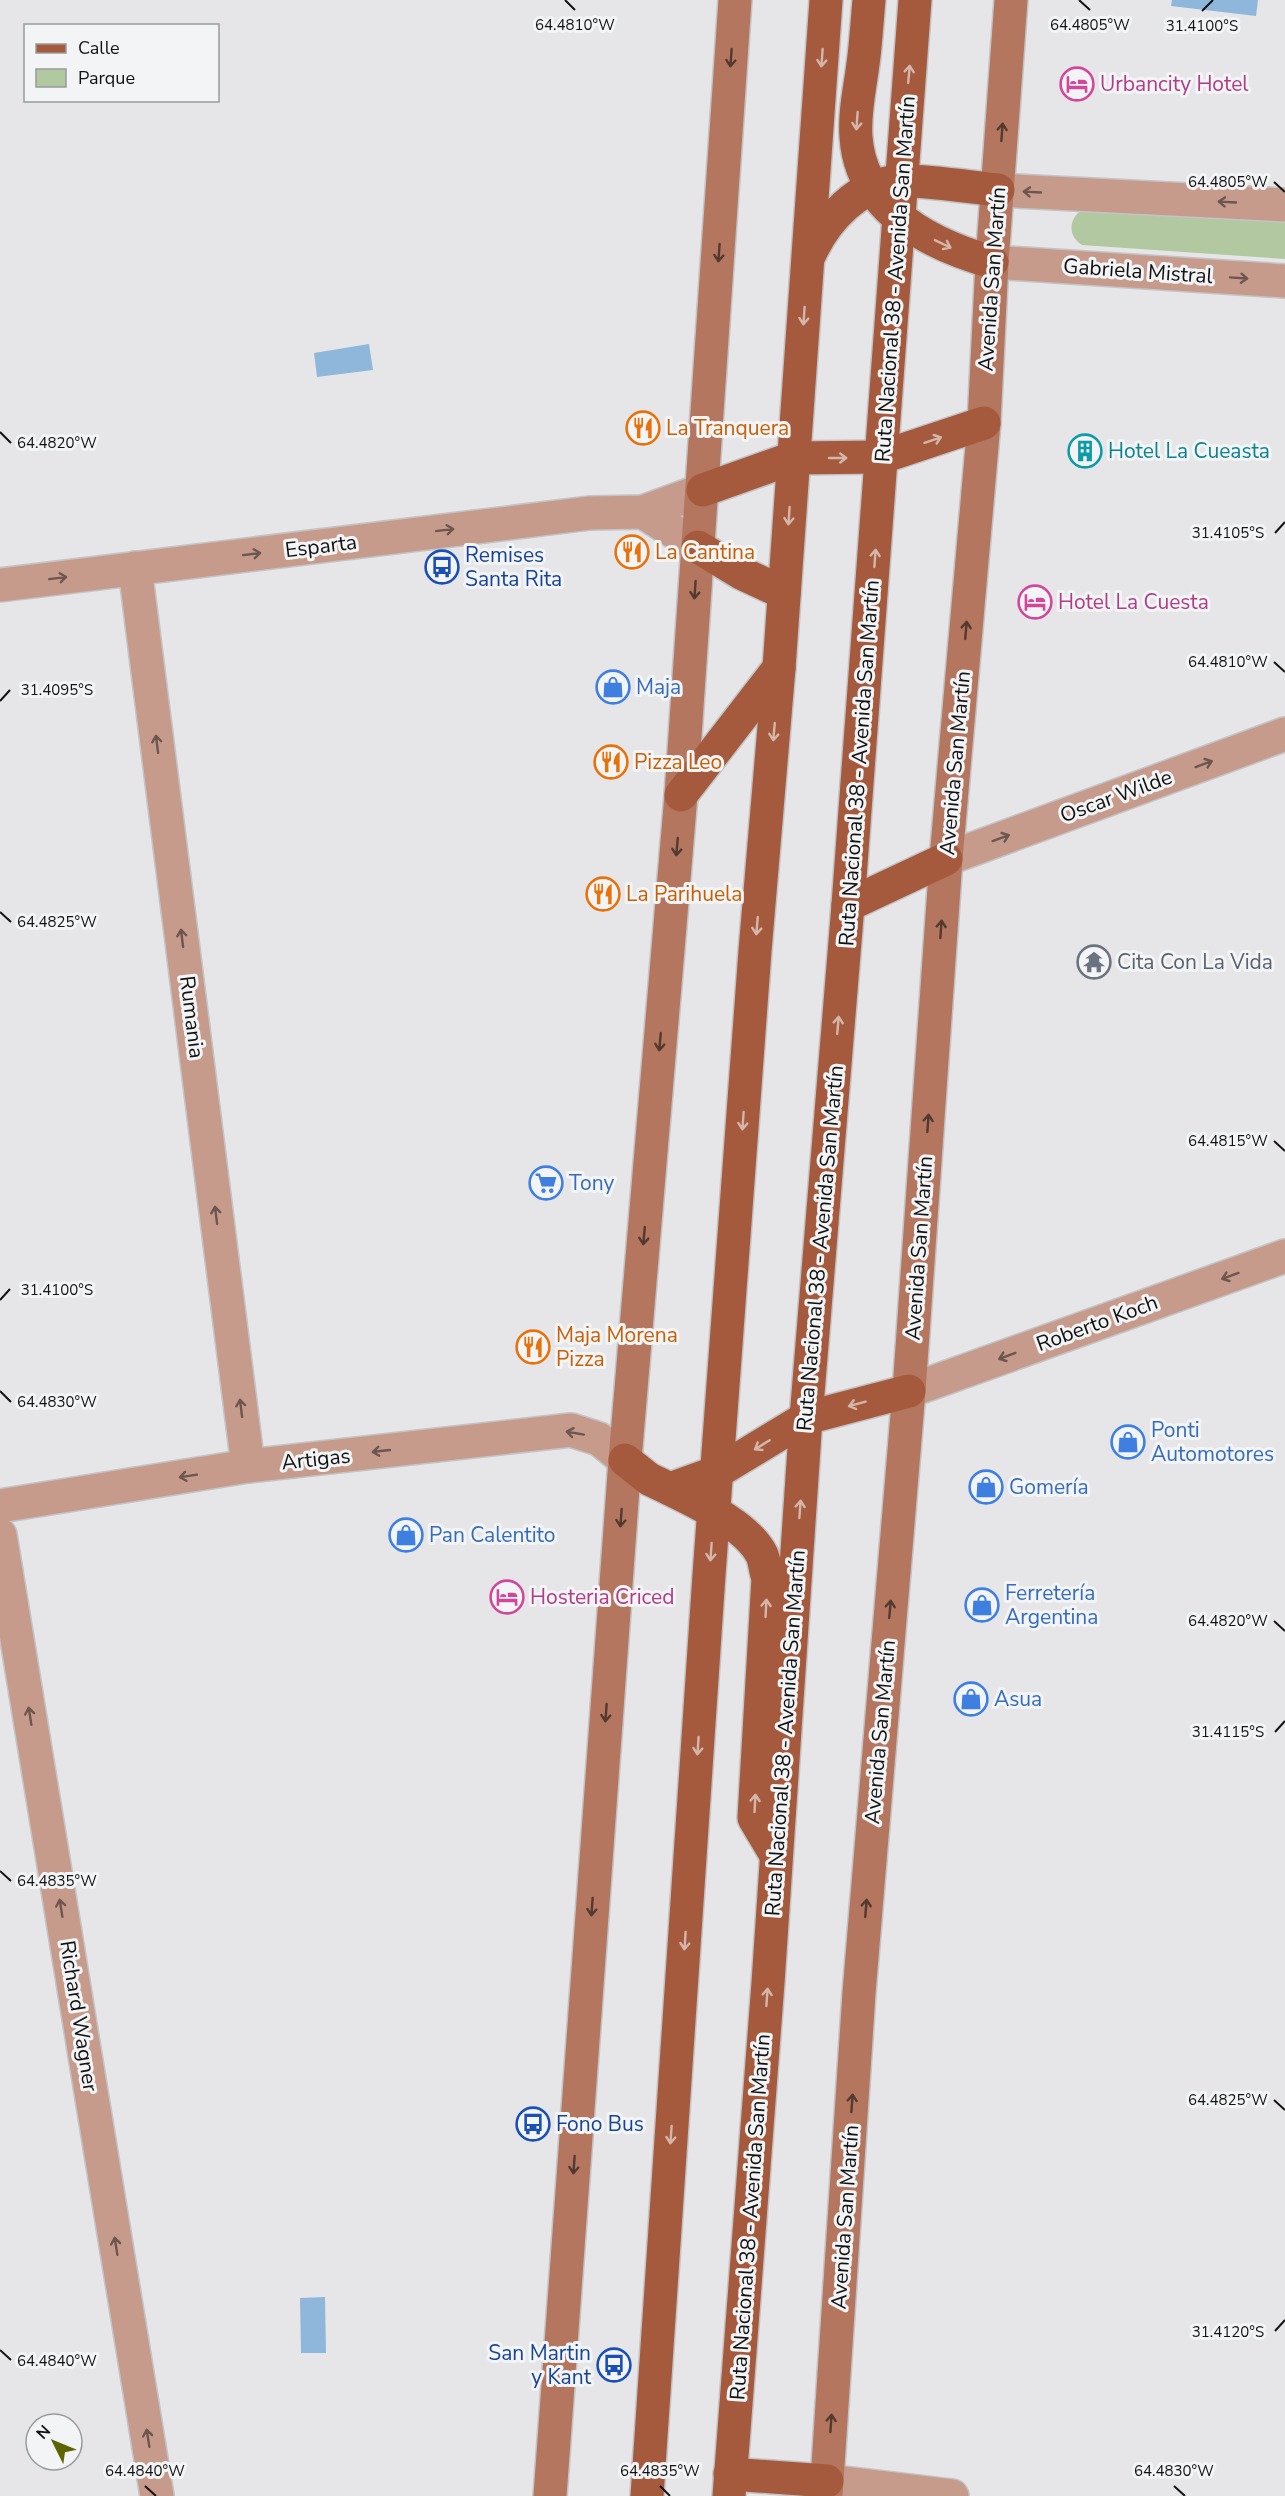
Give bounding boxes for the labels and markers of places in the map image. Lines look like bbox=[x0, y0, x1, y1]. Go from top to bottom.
hotel icon: Urbancity Hotel bbox=[1059, 66, 1095, 102]
place label: Urbancity Hotel bbox=[1100, 70, 1249, 98]
restaurant icon: La Tranquera bbox=[625, 410, 661, 446]
place label: La Tranquera bbox=[666, 414, 789, 442]
building icon: Hotel La Cueasta bbox=[1067, 433, 1103, 469]
place label: Hotel La Cueasta bbox=[1108, 437, 1270, 465]
restaurant icon: La Cantina bbox=[614, 534, 650, 570]
place label: La Cantina bbox=[655, 538, 755, 566]
place label: Remises Santa Rita bbox=[465, 541, 562, 593]
bus stop icon: Remises Santa Rita bbox=[424, 549, 460, 585]
hotel icon: Hotel La Cuesta bbox=[1017, 584, 1053, 620]
place label: Hotel La Cuesta bbox=[1058, 588, 1209, 616]
shop icon: Maja bbox=[595, 669, 631, 705]
place label: Maja bbox=[636, 673, 681, 701]
restaurant icon: Pizza Leo bbox=[593, 744, 629, 780]
place label: Pizza Leo bbox=[634, 748, 722, 776]
restaurant icon: La Parihuela bbox=[585, 876, 621, 912]
place label: La Parihuela bbox=[626, 880, 742, 908]
temple icon: Cita Con La Vida bbox=[1076, 944, 1112, 980]
place label: Cita Con La Vida bbox=[1117, 948, 1273, 976]
supermarket icon: Tony bbox=[528, 1165, 564, 1201]
place label: Tony bbox=[569, 1169, 615, 1197]
place label: Maja Morena Pizza bbox=[556, 1321, 678, 1373]
restaurant icon: Maja Morena Pizza bbox=[515, 1329, 551, 1365]
place label: Ponti Automotores bbox=[1151, 1416, 1274, 1468]
shop icon: Ponti Automotores bbox=[1110, 1424, 1146, 1460]
shop icon: Gomería bbox=[968, 1469, 1004, 1505]
place label: Gomería bbox=[1009, 1473, 1089, 1501]
shop icon: Pan Calentito bbox=[388, 1517, 424, 1553]
place label: Pan Calentito bbox=[429, 1521, 556, 1549]
hotel icon: Hosteria Criced bbox=[489, 1579, 525, 1615]
place label: Ferretería Argentina bbox=[1005, 1579, 1098, 1631]
place label: Hosteria Criced bbox=[530, 1583, 674, 1611]
shop icon: Ferretería Argentina bbox=[964, 1587, 1000, 1623]
shop icon: Asua bbox=[953, 1681, 989, 1717]
place label: Asua bbox=[994, 1685, 1042, 1713]
bus stop icon: Fono Bus bbox=[515, 2106, 551, 2142]
place label: Fono Bus bbox=[556, 2110, 644, 2138]
place label: San Martin y Kant bbox=[488, 2339, 592, 2391]
bus stop icon: San Martin y Kant bbox=[596, 2347, 632, 2383]

